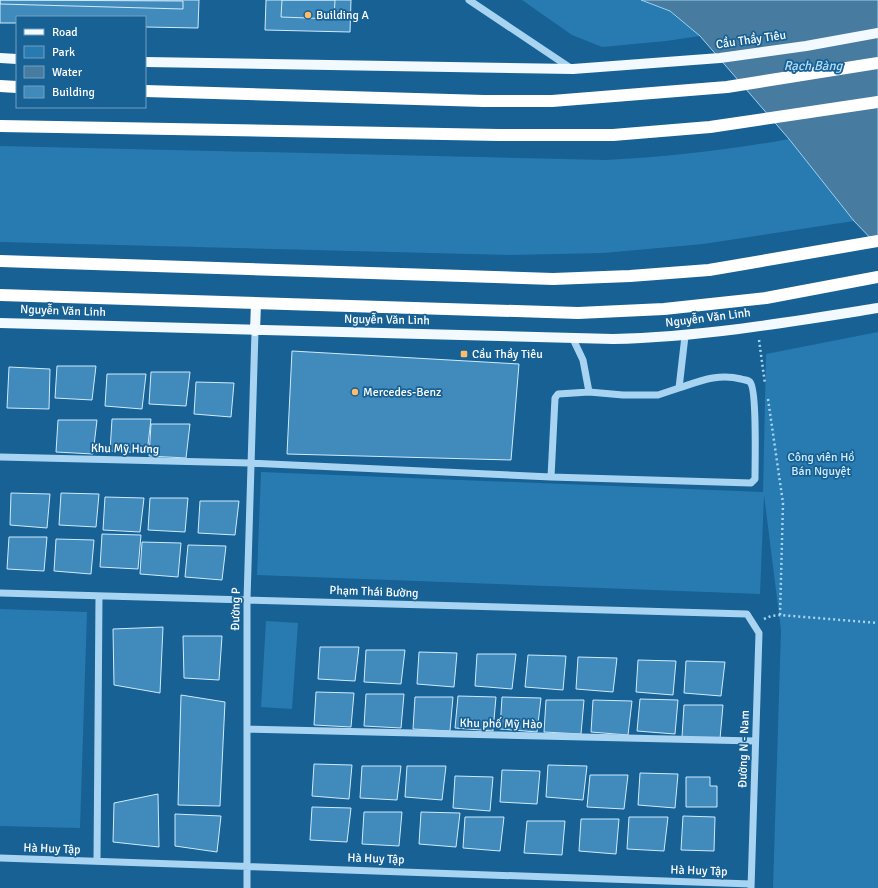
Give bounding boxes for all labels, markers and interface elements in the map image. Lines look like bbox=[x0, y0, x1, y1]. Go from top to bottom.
place label: Building A bbox=[316, 8, 370, 23]
marker: Building A bbox=[303, 10, 313, 20]
legend bbox=[16, 16, 146, 108]
text: Road bbox=[52, 25, 78, 40]
street label: Cầu Thầy Tiêu bbox=[715, 28, 787, 52]
text: Park bbox=[52, 45, 75, 60]
water label: Rạch Bàng bbox=[784, 58, 843, 74]
text: Water bbox=[52, 65, 83, 80]
text: Building bbox=[52, 85, 95, 100]
street label: Nguyễn Văn Linh bbox=[20, 302, 106, 320]
street label: Nguyễn Văn Linh bbox=[665, 305, 751, 331]
street label: Nguyễn Văn Linh bbox=[344, 312, 430, 328]
place label: Cầu Thầy Tiêu bbox=[472, 347, 543, 362]
marker: Cầu Thầy Tiêu bbox=[459, 349, 469, 359]
place label: Mercedes-Benz bbox=[363, 385, 441, 400]
marker: Mercedes-Benz bbox=[350, 387, 360, 397]
street label: Khu Mỹ Hưng bbox=[91, 441, 159, 457]
park label: Công viên Hồ Bán Nguyệt bbox=[787, 450, 855, 479]
street label: Phạm Thái Bường bbox=[329, 583, 419, 601]
street label: Đường P bbox=[228, 587, 244, 631]
street label: Đường N - Nam bbox=[735, 710, 753, 788]
street label: Khu phố Mỹ Hào bbox=[459, 716, 543, 732]
street label: Hà Huy Tập bbox=[23, 841, 81, 857]
street label: Hà Huy Tập bbox=[347, 851, 405, 867]
street label: Hà Huy Tập bbox=[670, 863, 728, 879]

